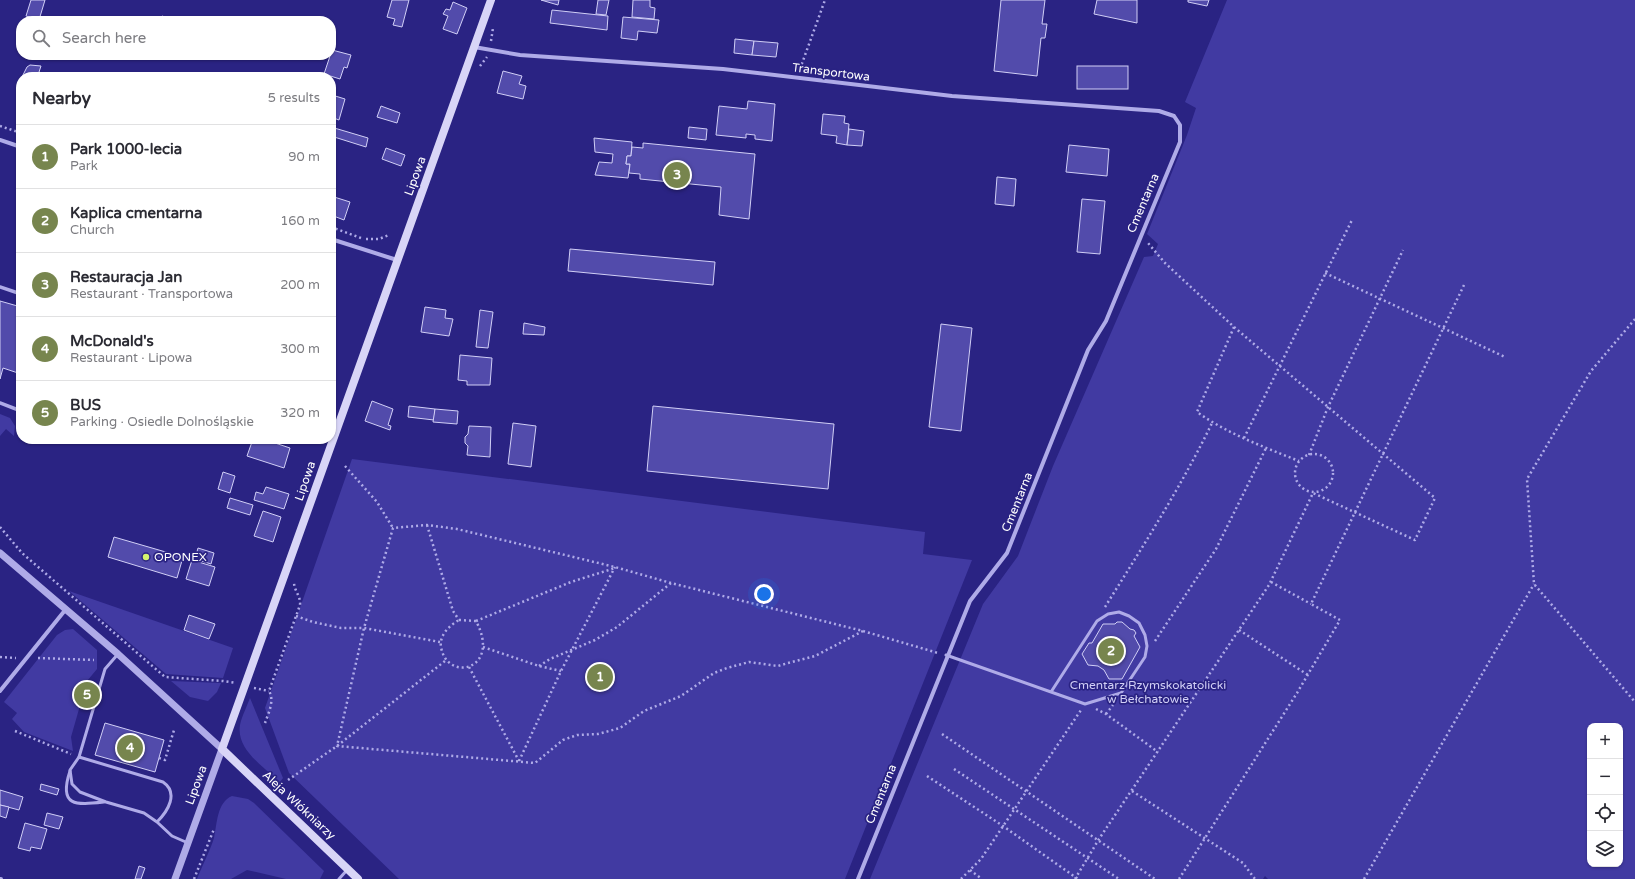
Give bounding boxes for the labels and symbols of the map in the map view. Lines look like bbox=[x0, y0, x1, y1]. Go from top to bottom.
street label: Transportowa bbox=[791, 60, 871, 84]
street label: Lipowa bbox=[401, 154, 429, 198]
pin: 3 bbox=[664, 160, 690, 190]
street label: Cmentarna bbox=[1124, 171, 1162, 235]
street label: Lipowa bbox=[292, 459, 318, 503]
street label: Cmentarna bbox=[999, 470, 1035, 534]
place label: OPONEX bbox=[154, 550, 207, 564]
marker: OPONEX bbox=[141, 552, 151, 562]
your location bbox=[754, 584, 774, 604]
pin: 2 bbox=[1098, 636, 1124, 666]
pin: 1 bbox=[587, 662, 613, 692]
park label: Cmentarz Rzymskokatolicki w Bełchatowie bbox=[1070, 678, 1226, 706]
pin: 5 bbox=[74, 680, 100, 710]
pin: 4 bbox=[117, 733, 143, 763]
street label: Cmentarna bbox=[863, 762, 899, 826]
street label: Lipowa bbox=[182, 763, 210, 807]
street label: Aleja Włókniarzy bbox=[260, 768, 339, 843]

